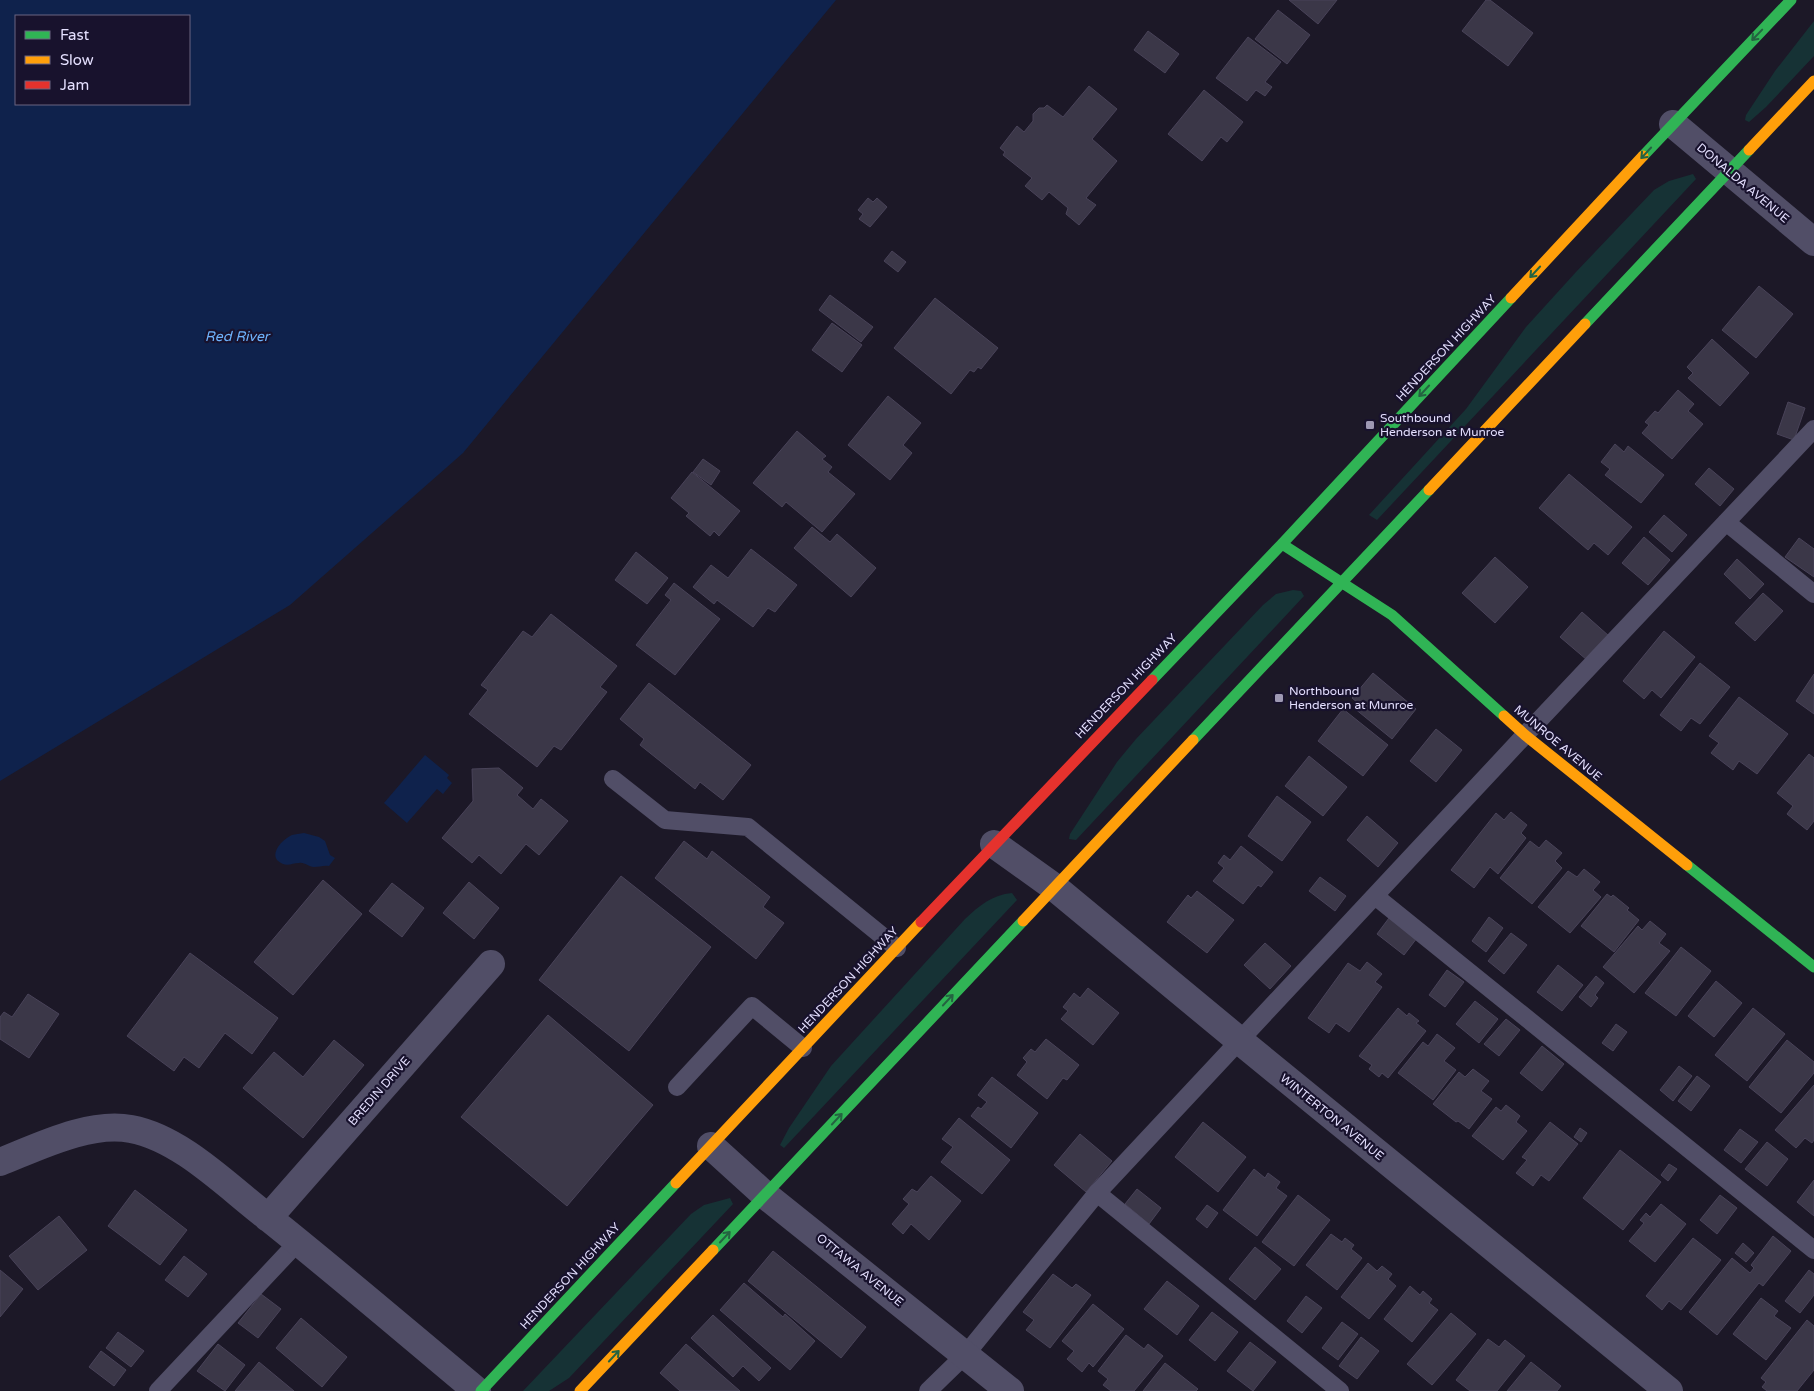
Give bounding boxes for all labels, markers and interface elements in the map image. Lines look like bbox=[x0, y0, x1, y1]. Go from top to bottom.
legend bbox=[15, 15, 190, 105]
text: Fast bbox=[60, 26, 90, 44]
one-way arrow bbox=[1751, 29, 1763, 42]
text: Slow bbox=[60, 51, 94, 69]
text: Jam bbox=[60, 76, 89, 94]
street label: DONALDA AVENUE bbox=[1694, 140, 1792, 226]
one-way arrow bbox=[1640, 147, 1652, 160]
one-way arrow bbox=[1529, 266, 1541, 279]
street label: HENDERSON HIGHWAY bbox=[1393, 292, 1499, 404]
water label: Red River bbox=[205, 328, 271, 345]
one-way arrow bbox=[1418, 385, 1430, 398]
place label: Southbound Henderson at Munroe bbox=[1380, 411, 1505, 439]
marker: Southbound Henderson at Munroe bbox=[1364, 419, 1376, 431]
street label: HENDERSON HIGHWAY bbox=[1072, 631, 1180, 741]
place label: Northbound Henderson at Munroe bbox=[1289, 684, 1414, 712]
marker: Northbound Henderson at Munroe bbox=[1273, 692, 1285, 704]
street label: MUNROE AVENUE bbox=[1511, 702, 1605, 784]
street label: HENDERSON HIGHWAY bbox=[795, 924, 901, 1036]
one-way arrow bbox=[942, 994, 954, 1007]
street label: BREDIN DRIVE bbox=[345, 1053, 413, 1128]
street label: WINTERTON AVENUE bbox=[1277, 1071, 1387, 1163]
one-way arrow bbox=[831, 1112, 843, 1125]
street label: HENDERSON HIGHWAY bbox=[517, 1220, 623, 1332]
one-way arrow bbox=[719, 1231, 731, 1244]
street label: OTTAWA AVENUE bbox=[814, 1231, 906, 1309]
one-way arrow bbox=[608, 1349, 620, 1362]

